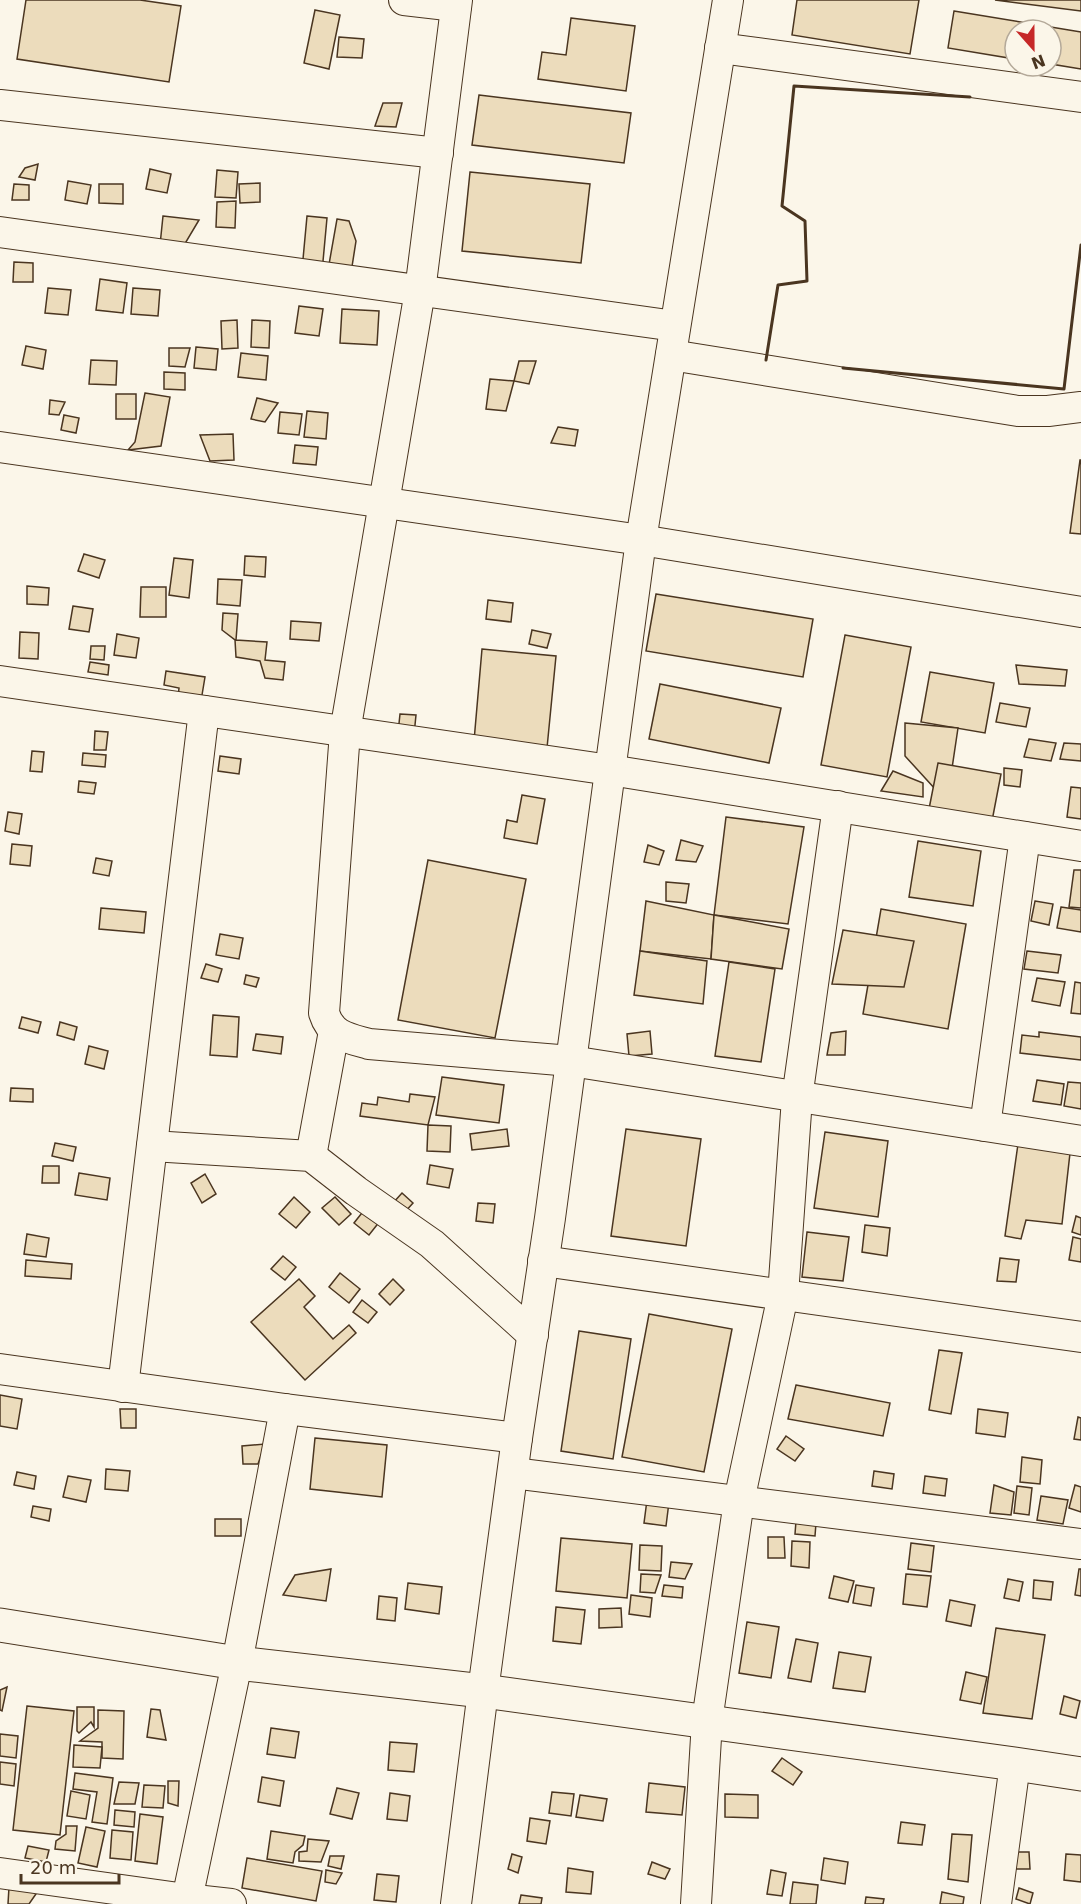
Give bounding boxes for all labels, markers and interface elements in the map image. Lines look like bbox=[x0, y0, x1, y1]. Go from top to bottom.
north arrow bbox=[1003, 18, 1063, 78]
text: N bbox=[1029, 50, 1048, 73]
scale bar bbox=[21, 1847, 118, 1885]
text: 20 m bbox=[30, 1857, 76, 1878]

